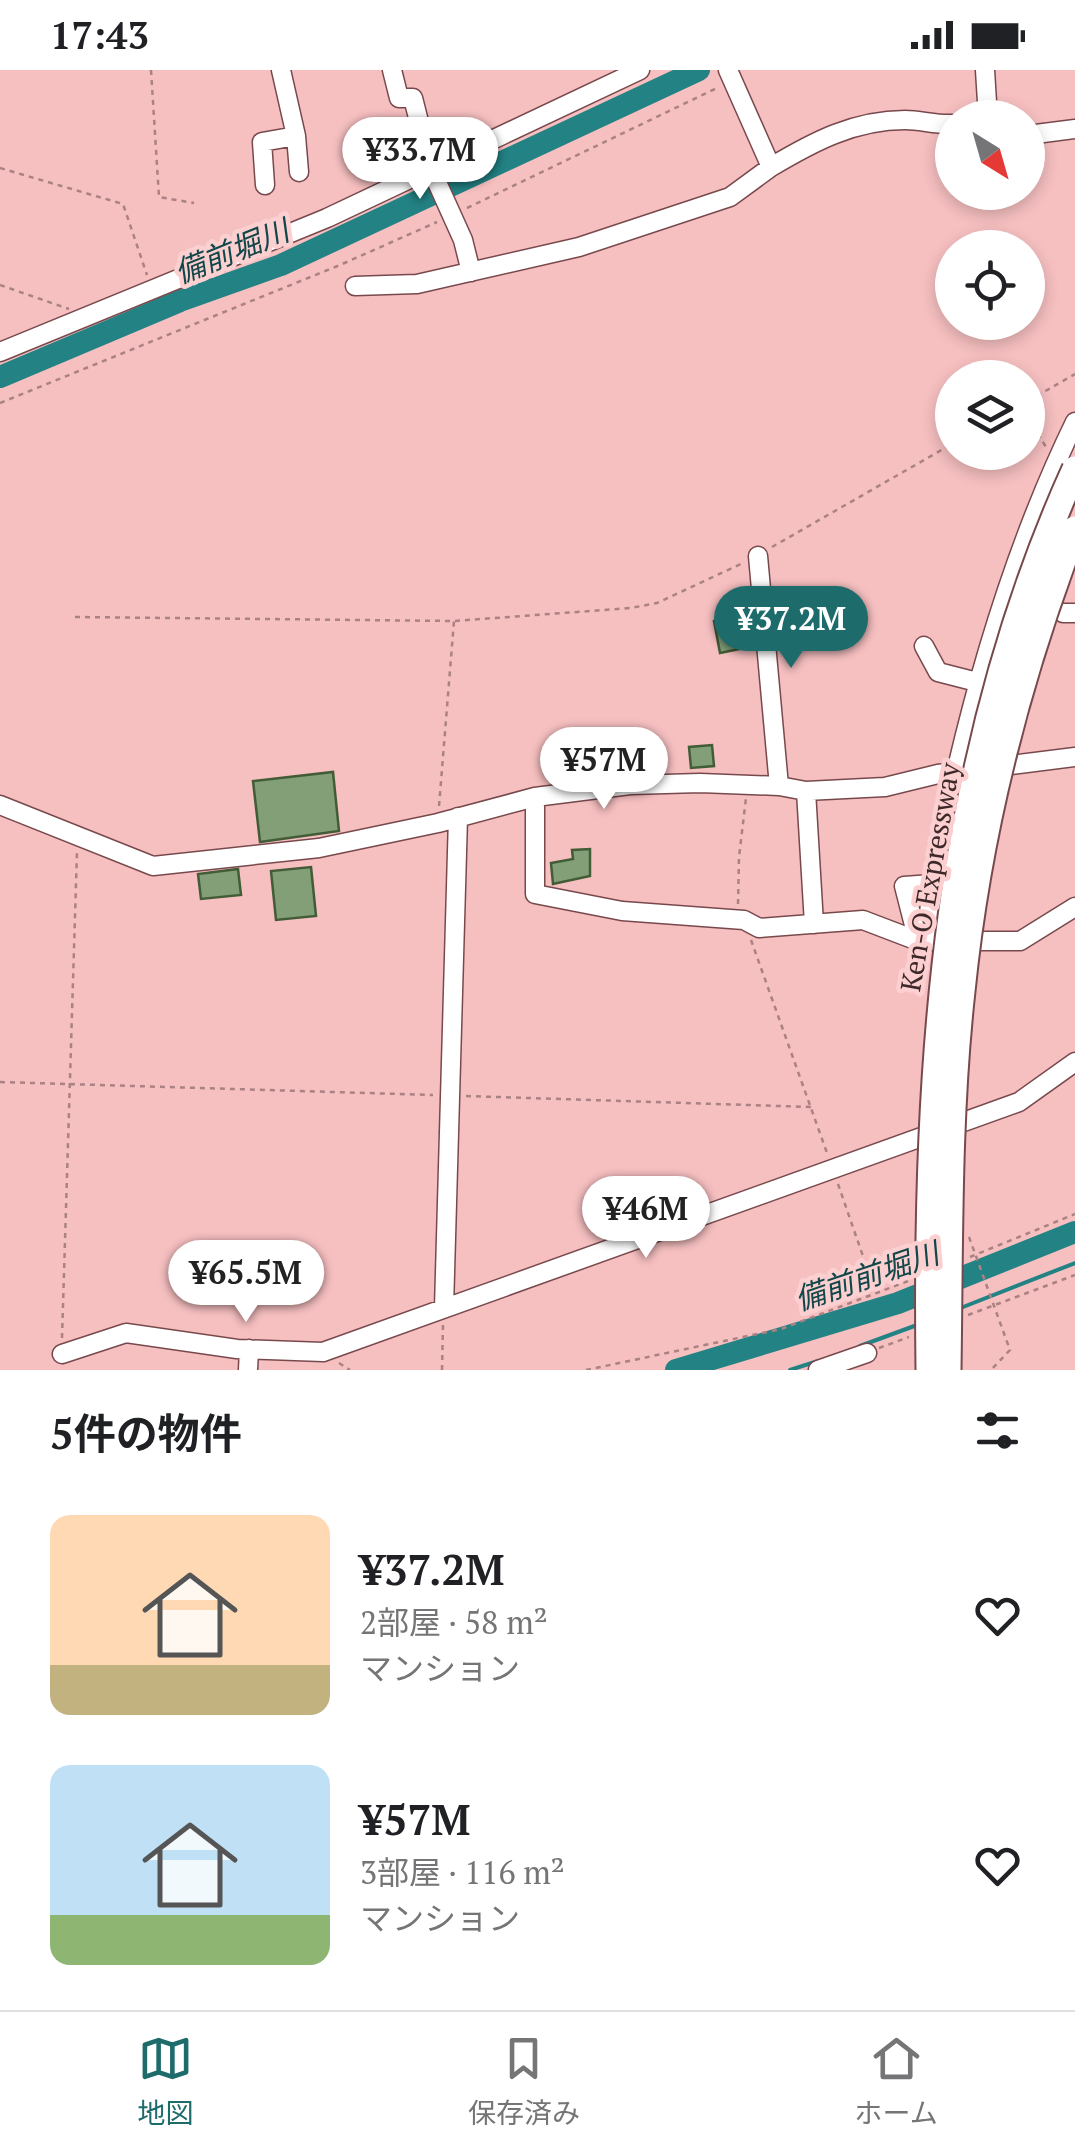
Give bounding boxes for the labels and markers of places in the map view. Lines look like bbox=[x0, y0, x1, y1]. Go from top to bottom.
pin: ¥33.7M bbox=[339, 117, 501, 202]
pin: ¥37.2M bbox=[710, 586, 872, 671]
pin: ¥57M bbox=[545, 727, 663, 812]
pin: ¥46M bbox=[587, 1176, 705, 1261]
pin: ¥65.5M bbox=[165, 1240, 327, 1325]

